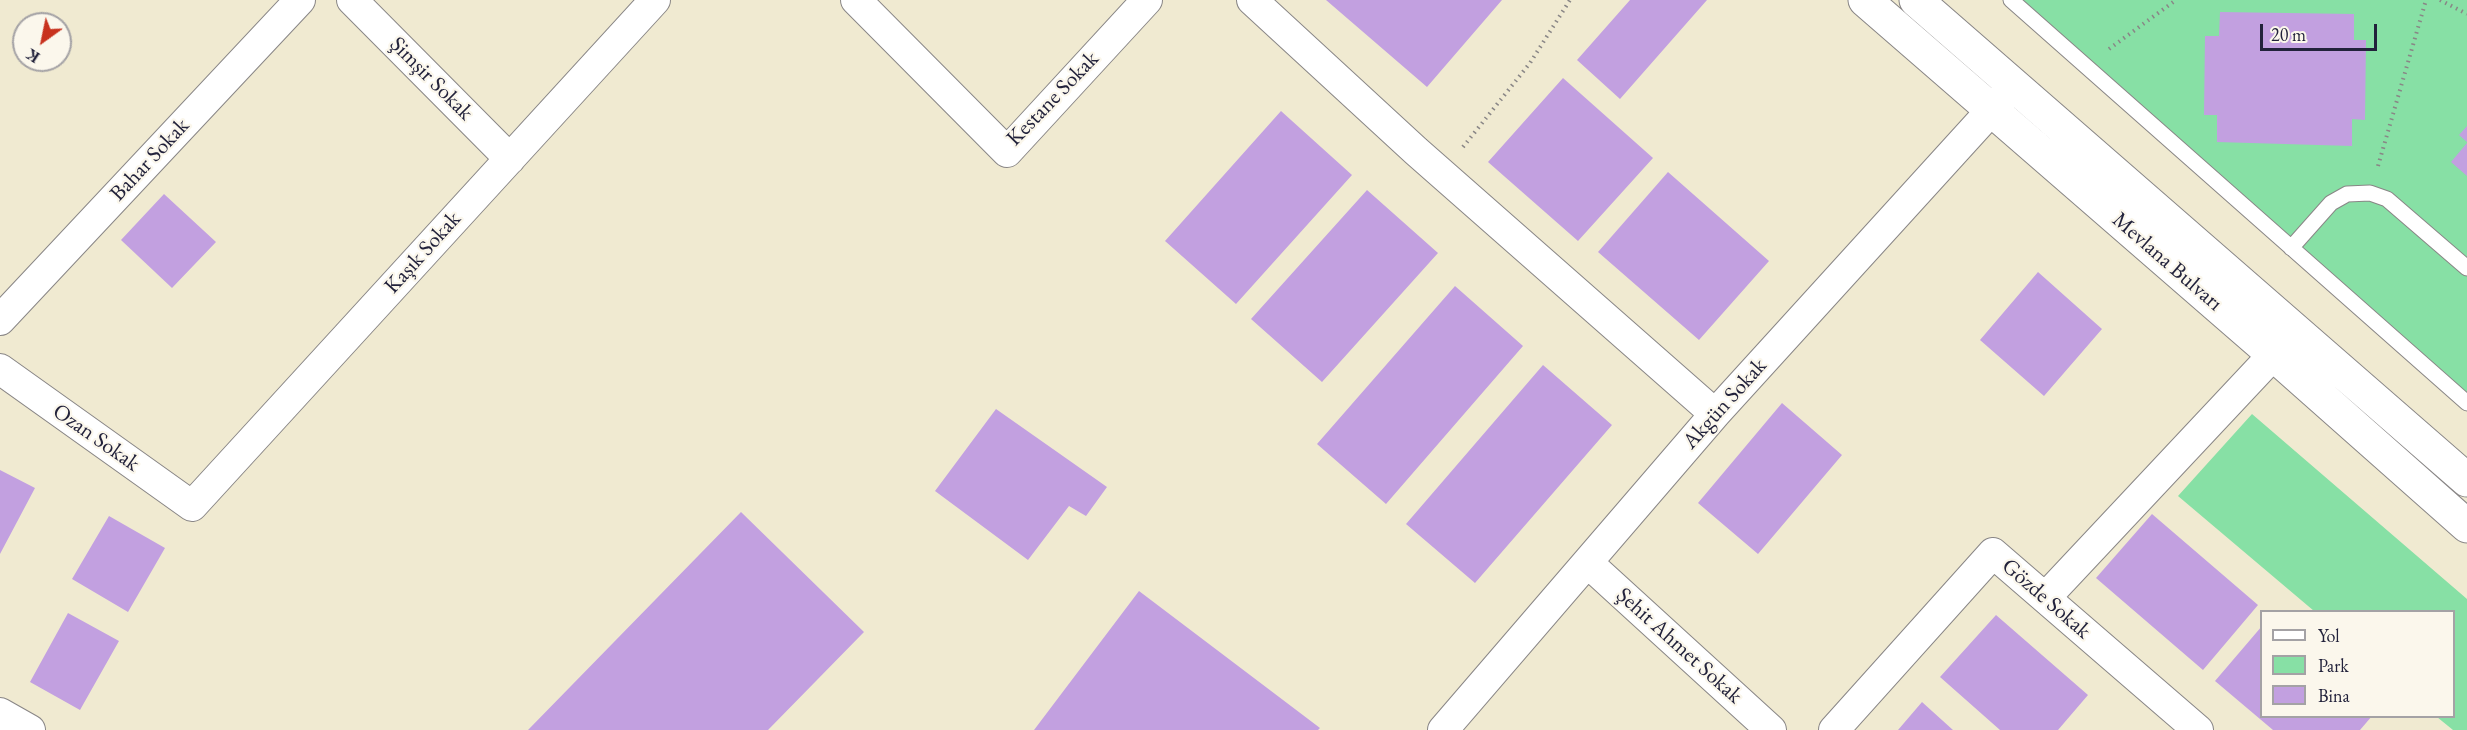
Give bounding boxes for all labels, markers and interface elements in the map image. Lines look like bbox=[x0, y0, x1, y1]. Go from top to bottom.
north arrow bbox=[12, 12, 72, 72]
scale bar bbox=[2263, 12, 2380, 50]
text: 20 m bbox=[2271, 23, 2306, 46]
street label: Şimşir Sokak bbox=[384, 32, 478, 126]
text: K bbox=[22, 44, 44, 68]
street label: Kestane Sokak bbox=[1001, 46, 1105, 152]
street label: Bahar Sokak bbox=[105, 113, 195, 207]
street label: Kaşık Sokak bbox=[379, 207, 467, 299]
street label: Mevlana Bulvarı bbox=[2107, 207, 2227, 317]
street label: Akgün Sokak bbox=[1677, 353, 1773, 455]
street label: Ozan Sokak bbox=[47, 398, 145, 478]
street label: Gözde Sokak bbox=[1996, 553, 2096, 645]
street label: Şehit Ahmet Sokak bbox=[1610, 582, 1748, 710]
legend bbox=[2260, 610, 2455, 718]
text: Yol bbox=[2318, 624, 2340, 647]
text: Park bbox=[2318, 654, 2349, 677]
text: Bina bbox=[2318, 684, 2350, 707]

